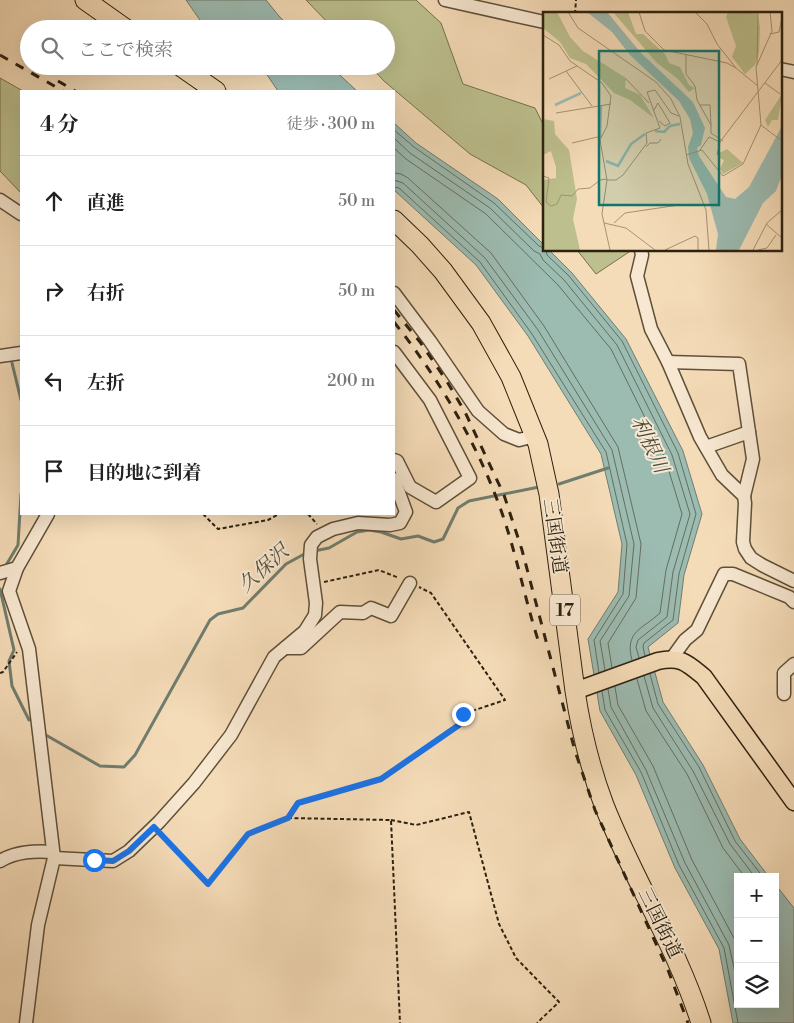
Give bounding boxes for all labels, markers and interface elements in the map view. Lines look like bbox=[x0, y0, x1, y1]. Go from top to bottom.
inset map bbox=[543, 12, 782, 251]
search box bbox=[20, 20, 395, 75]
icon: search bbox=[38, 34, 66, 62]
text: ここで検索 bbox=[78, 38, 173, 62]
text: 4 分 bbox=[40, 112, 78, 138]
text: 徒歩 · 300 m bbox=[286, 114, 375, 134]
icon: ahead bbox=[40, 187, 68, 215]
text: 直進 bbox=[87, 191, 125, 215]
text: 50 m bbox=[338, 191, 375, 211]
icon: right bbox=[40, 277, 68, 305]
text: 右折 bbox=[87, 281, 125, 305]
text: 50 m bbox=[338, 281, 375, 301]
icon: left bbox=[40, 367, 68, 395]
text: 左折 bbox=[87, 371, 125, 395]
text: 200 m bbox=[327, 371, 375, 391]
water label: 利根川 bbox=[625, 413, 674, 479]
icon: arrive bbox=[40, 457, 68, 485]
text: 目的地に到着 bbox=[87, 461, 201, 485]
street label: 三国街道 bbox=[538, 497, 572, 575]
water label: 久保沢 bbox=[233, 538, 297, 598]
road number: 17 bbox=[550, 594, 580, 626]
route end bbox=[452, 703, 475, 726]
route start bbox=[83, 849, 106, 872]
map controls bbox=[734, 873, 779, 1008]
button: + bbox=[734, 873, 779, 918]
street label: 三国街道 bbox=[633, 884, 687, 962]
button: − bbox=[734, 918, 779, 963]
button: layers bbox=[734, 963, 779, 1008]

